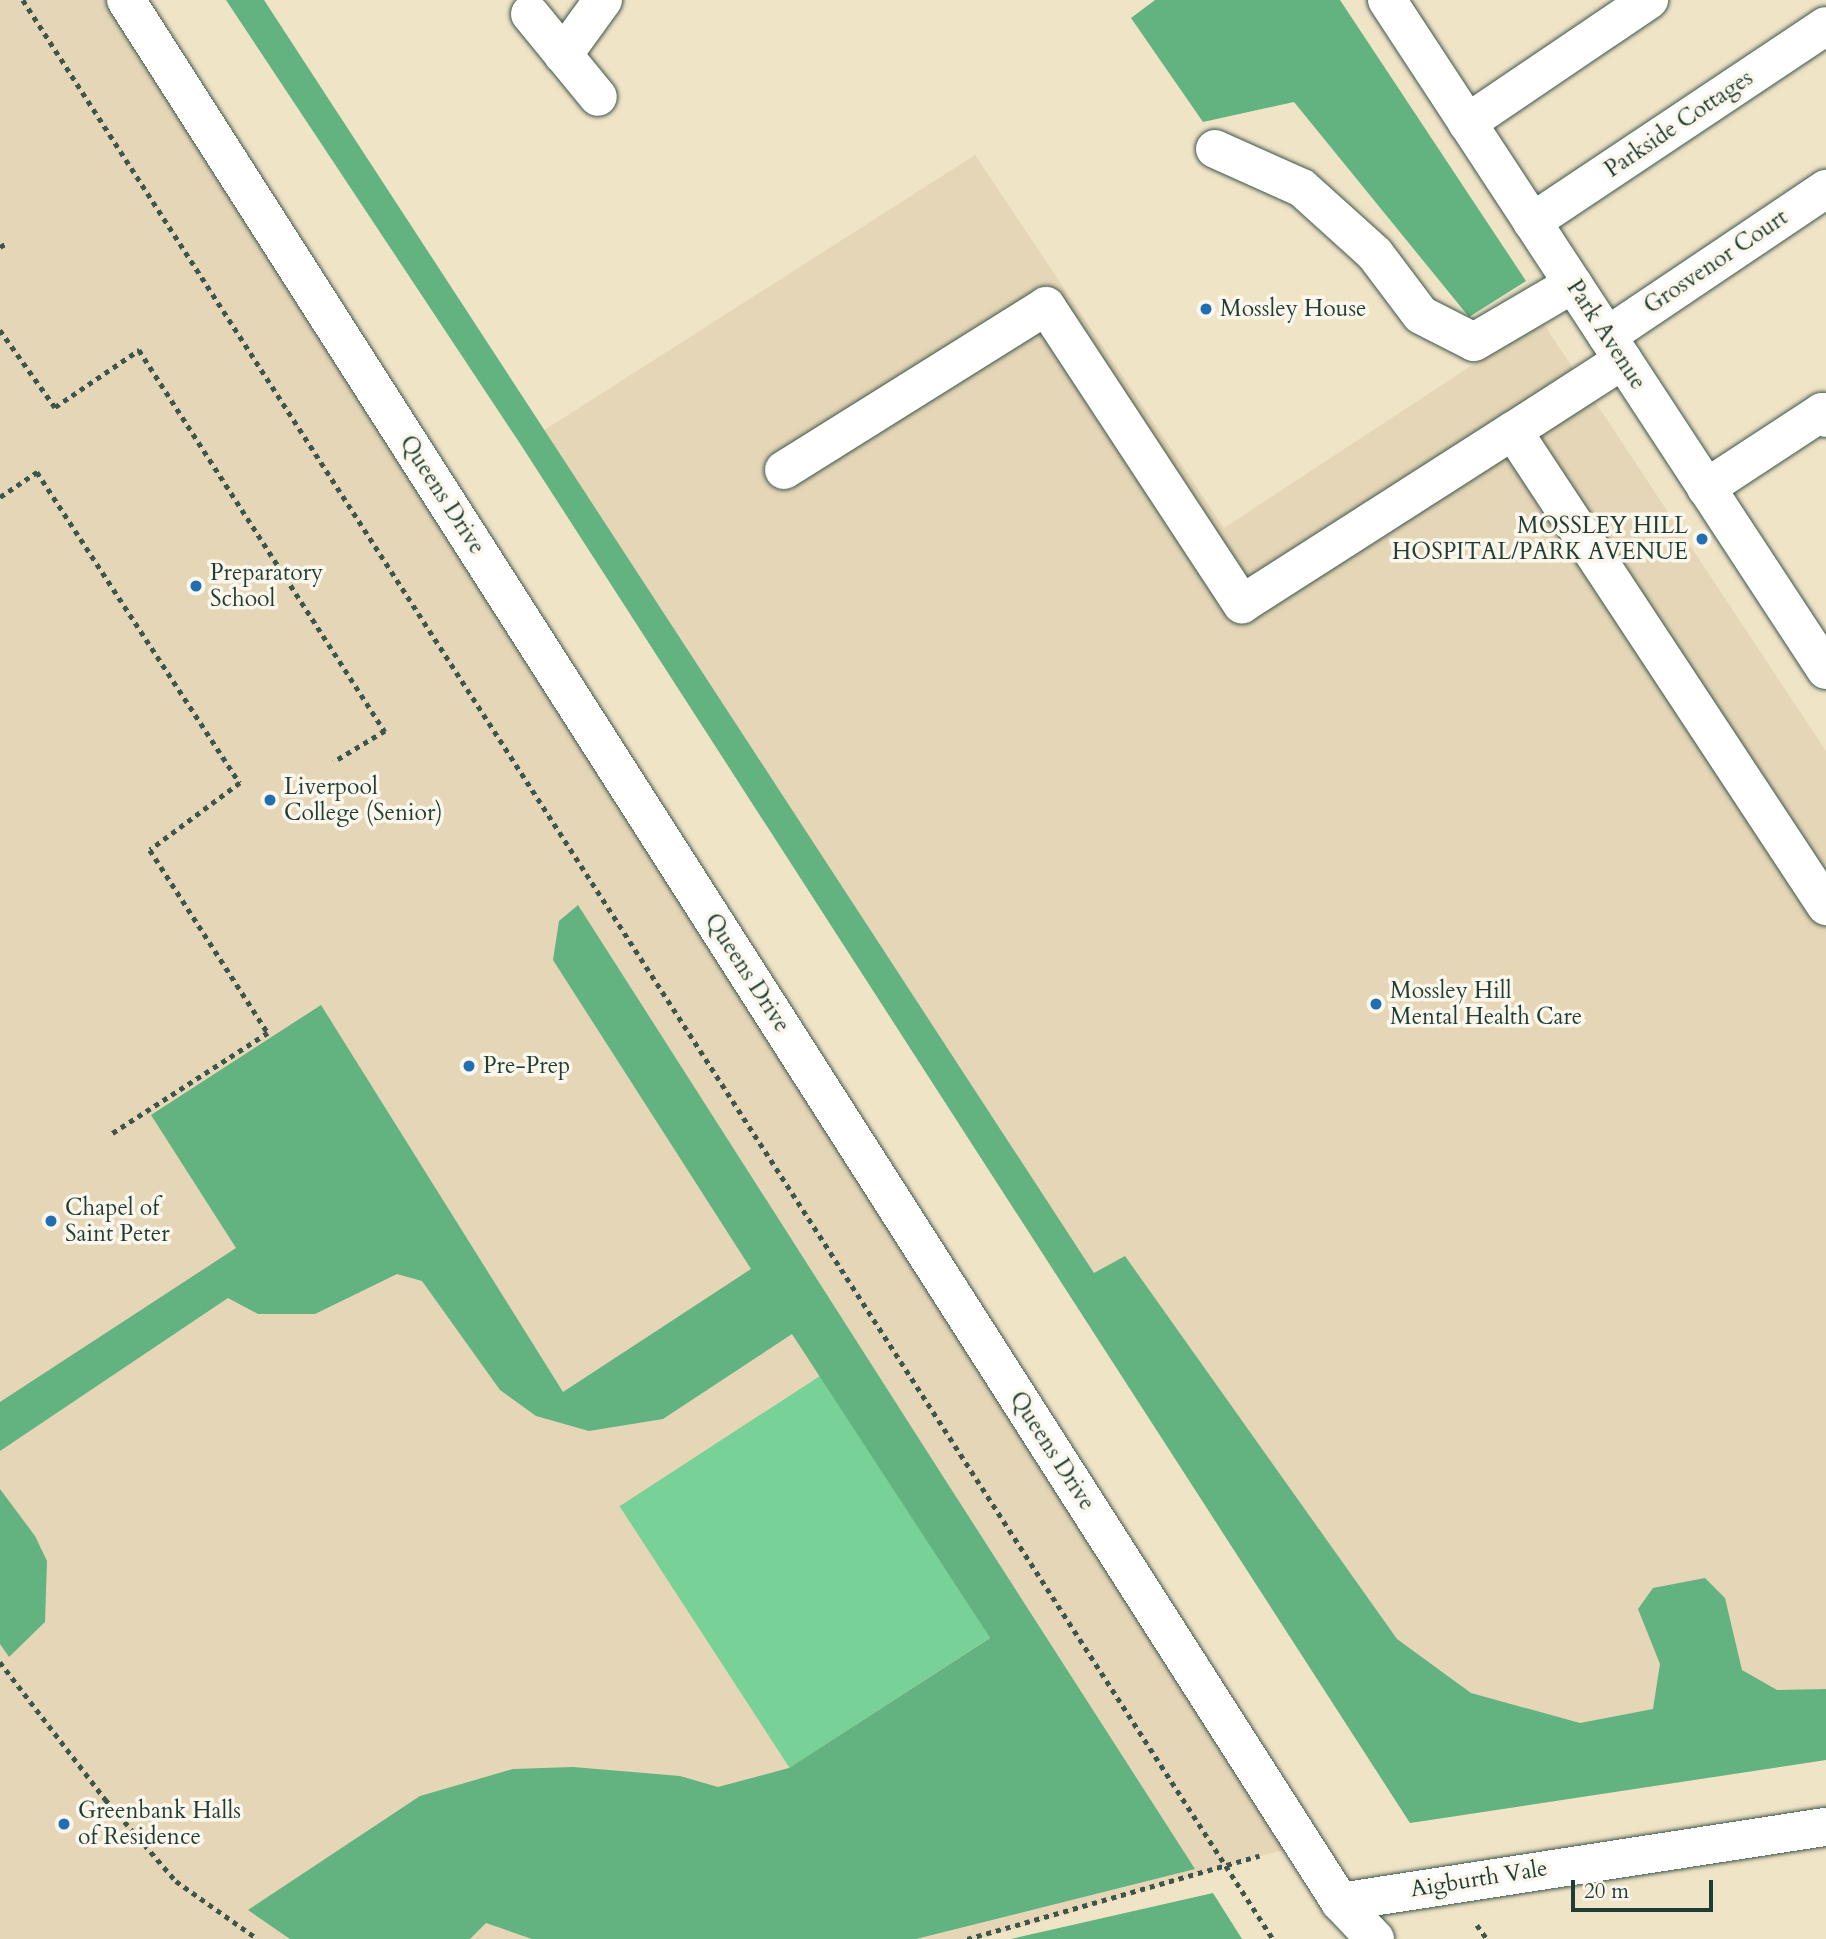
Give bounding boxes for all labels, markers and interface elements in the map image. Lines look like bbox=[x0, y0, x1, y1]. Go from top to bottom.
street label: Parkside Cottages bbox=[1600, 64, 1758, 184]
street label: Grosvenor Court bbox=[1639, 204, 1793, 320]
street label: Park Avenue bbox=[1560, 275, 1652, 395]
place label: Mossley House bbox=[1220, 295, 1367, 323]
marker: Mossley House bbox=[1198, 301, 1214, 317]
street label: Queens Drive bbox=[393, 430, 491, 560]
place label: MOSSLEY HILL HOSPITAL/PARK AVENUE bbox=[1392, 512, 1688, 566]
marker: MOSSLEY HILL HOSPITAL/PARK AVENUE bbox=[1694, 531, 1710, 547]
place label: Preparatory School bbox=[210, 559, 323, 613]
marker: Preparatory School bbox=[188, 578, 204, 594]
place label: Liverpool College (Senior) bbox=[284, 773, 443, 827]
marker: Liverpool College (Senior) bbox=[262, 792, 278, 808]
street label: Queens Drive bbox=[698, 908, 796, 1038]
place label: Mossley Hill Mental Health Care bbox=[1390, 977, 1582, 1031]
marker: Mossley Hill Mental Health Care bbox=[1368, 996, 1384, 1012]
place label: Pre-Prep bbox=[483, 1052, 570, 1080]
marker: Pre-Prep bbox=[461, 1058, 477, 1074]
place label: Chapel of Saint Peter bbox=[65, 1194, 170, 1248]
marker: Chapel of Saint Peter bbox=[43, 1213, 59, 1229]
street label: Queens Drive bbox=[1003, 1386, 1101, 1516]
place label: Greenbank Halls of Residence bbox=[78, 1797, 241, 1851]
marker: Greenbank Halls of Residence bbox=[56, 1816, 72, 1832]
street label: Aigburth Vale bbox=[1409, 1855, 1549, 1903]
scale bar bbox=[1574, 1866, 1716, 1910]
text: 20 m bbox=[1584, 1877, 1629, 1906]

